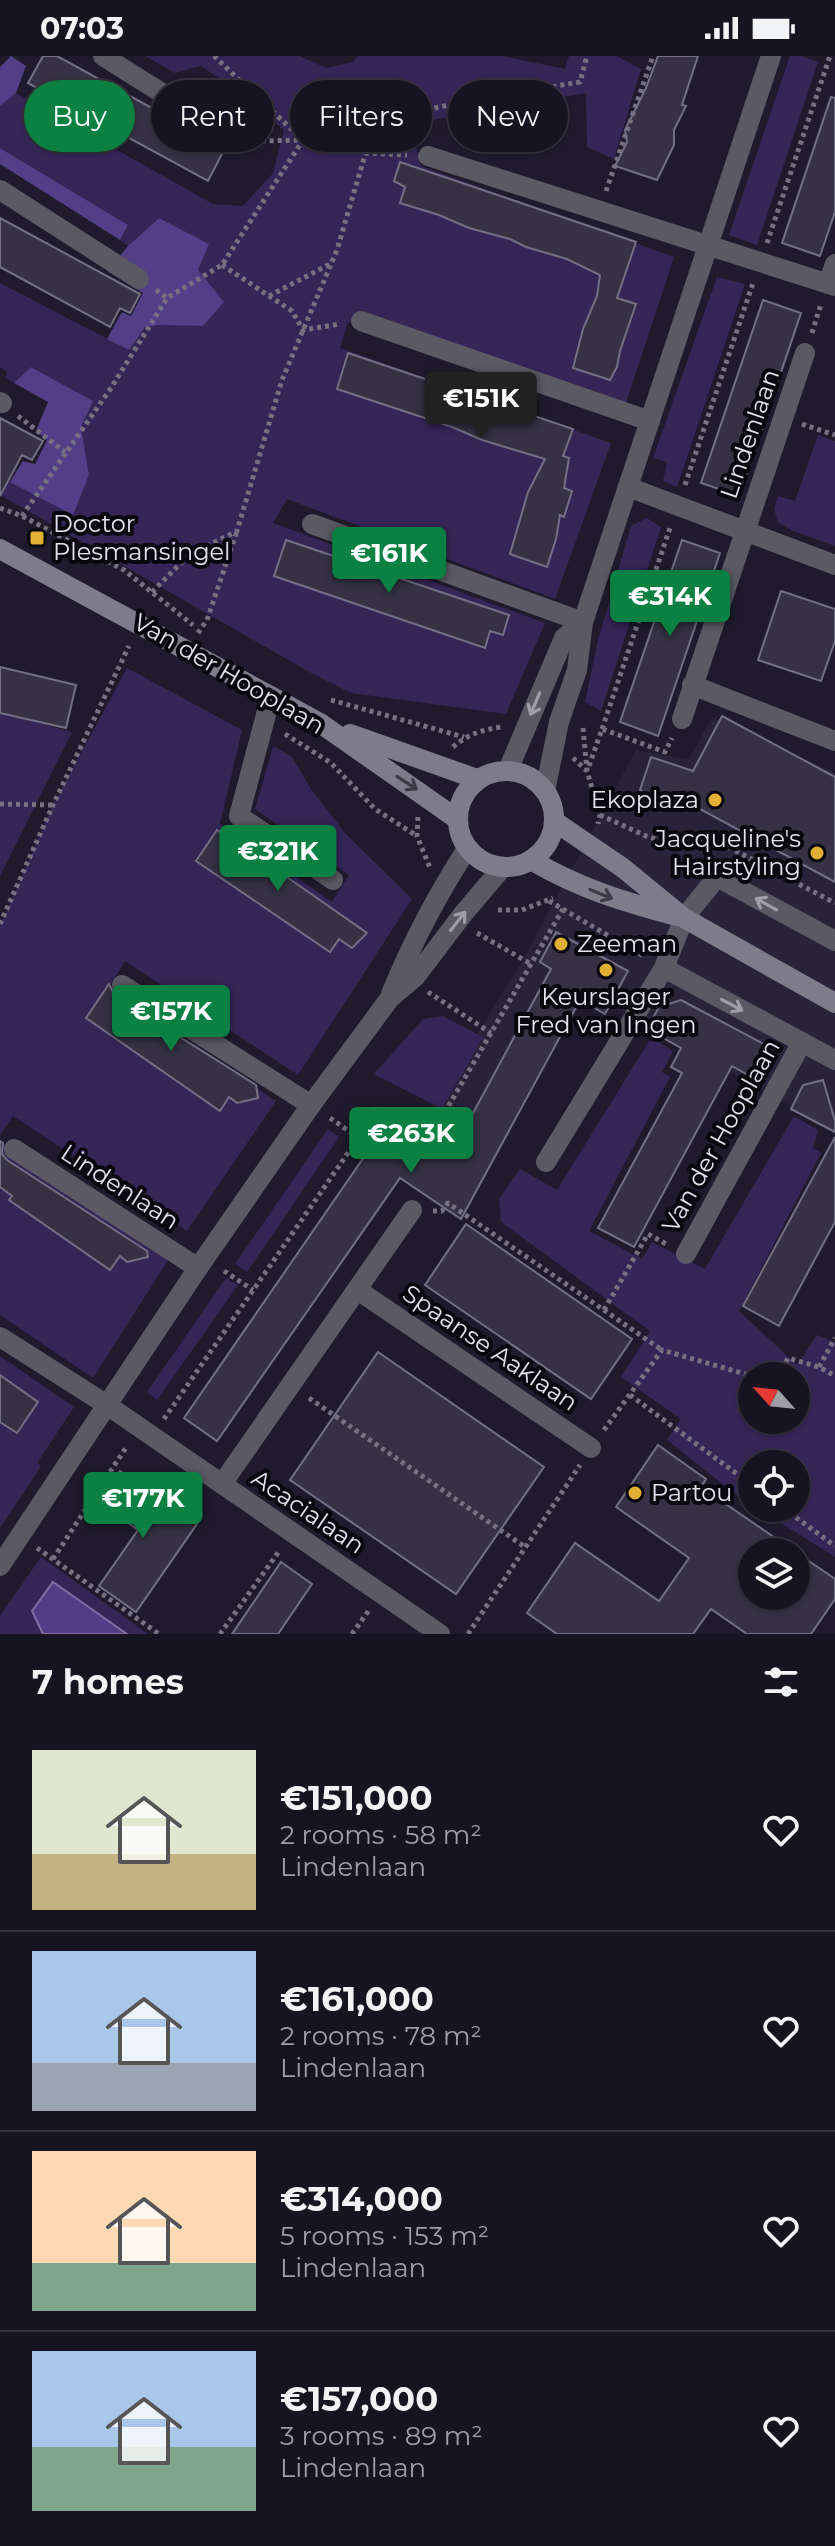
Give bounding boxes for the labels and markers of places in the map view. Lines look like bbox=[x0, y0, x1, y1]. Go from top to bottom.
pin: €151K bbox=[425, 372, 537, 440]
place label: Doctor Plesmansingel bbox=[53, 509, 231, 566]
pin: €161K bbox=[333, 527, 445, 595]
marker: Doctor Plesmansingel bbox=[28, 529, 46, 547]
pin: €314K bbox=[614, 570, 726, 638]
place label: Ekoplaza bbox=[591, 785, 699, 814]
marker: Ekoplaza bbox=[706, 791, 724, 809]
place label: Jacqueline's Hairstyling bbox=[654, 824, 801, 881]
pin: €321K bbox=[222, 825, 334, 893]
marker: Jacqueline's Hairstyling bbox=[808, 844, 826, 862]
place label: Zeeman bbox=[577, 929, 677, 958]
marker: Zeeman bbox=[552, 935, 570, 953]
marker: Keurslager Fred van Ingen bbox=[597, 961, 615, 979]
place label: Keurslager Fred van Ingen bbox=[515, 982, 697, 1039]
pin: €157K bbox=[115, 985, 227, 1053]
pin: €263K bbox=[355, 1107, 467, 1175]
pin: €177K bbox=[87, 1472, 199, 1540]
place label: Partou bbox=[651, 1478, 732, 1507]
marker: Partou bbox=[626, 1484, 644, 1502]

